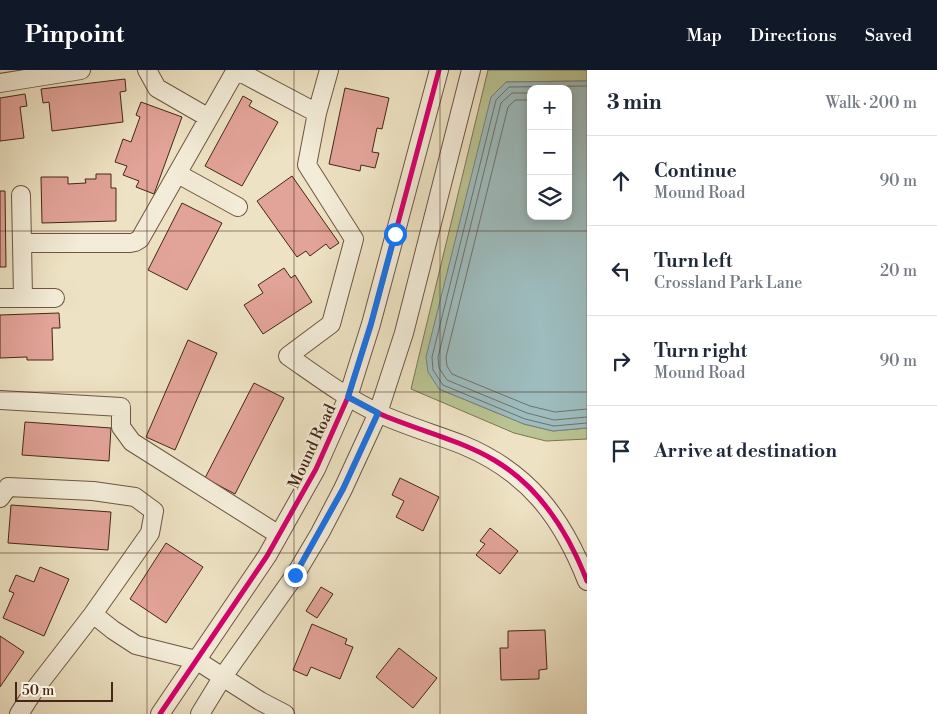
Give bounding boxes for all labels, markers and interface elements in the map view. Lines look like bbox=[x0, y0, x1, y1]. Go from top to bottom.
text: Pinpoint bbox=[25, 20, 124, 50]
text: Map bbox=[686, 24, 722, 47]
text: Directions bbox=[750, 24, 837, 47]
text: Saved bbox=[865, 24, 912, 47]
map controls bbox=[527, 85, 572, 220]
button: + bbox=[527, 85, 572, 130]
text: 3 min bbox=[607, 90, 662, 116]
text: Walk · 200 m bbox=[825, 93, 917, 113]
button: − bbox=[527, 130, 572, 175]
text: Continue bbox=[654, 159, 737, 183]
icon: ahead bbox=[607, 167, 635, 195]
text: 90 m bbox=[879, 171, 917, 191]
button: layers bbox=[527, 175, 572, 220]
text: Mound Road bbox=[654, 183, 745, 203]
route start bbox=[384, 223, 407, 246]
text: Turn left bbox=[654, 249, 733, 273]
icon: left bbox=[607, 257, 635, 285]
text: 20 m bbox=[880, 261, 917, 281]
text: Crossland Park Lane bbox=[654, 273, 802, 293]
text: Turn right bbox=[654, 339, 747, 363]
icon: right bbox=[607, 347, 635, 375]
text: 90 m bbox=[879, 351, 917, 371]
text: Mound Road bbox=[654, 363, 745, 383]
street label: Mound Road bbox=[284, 401, 340, 492]
icon: arrive bbox=[607, 437, 635, 465]
text: Arrive at destination bbox=[654, 439, 837, 463]
route end bbox=[284, 564, 307, 587]
scale bar bbox=[15, 679, 112, 702]
text: 50 m bbox=[22, 682, 54, 700]

